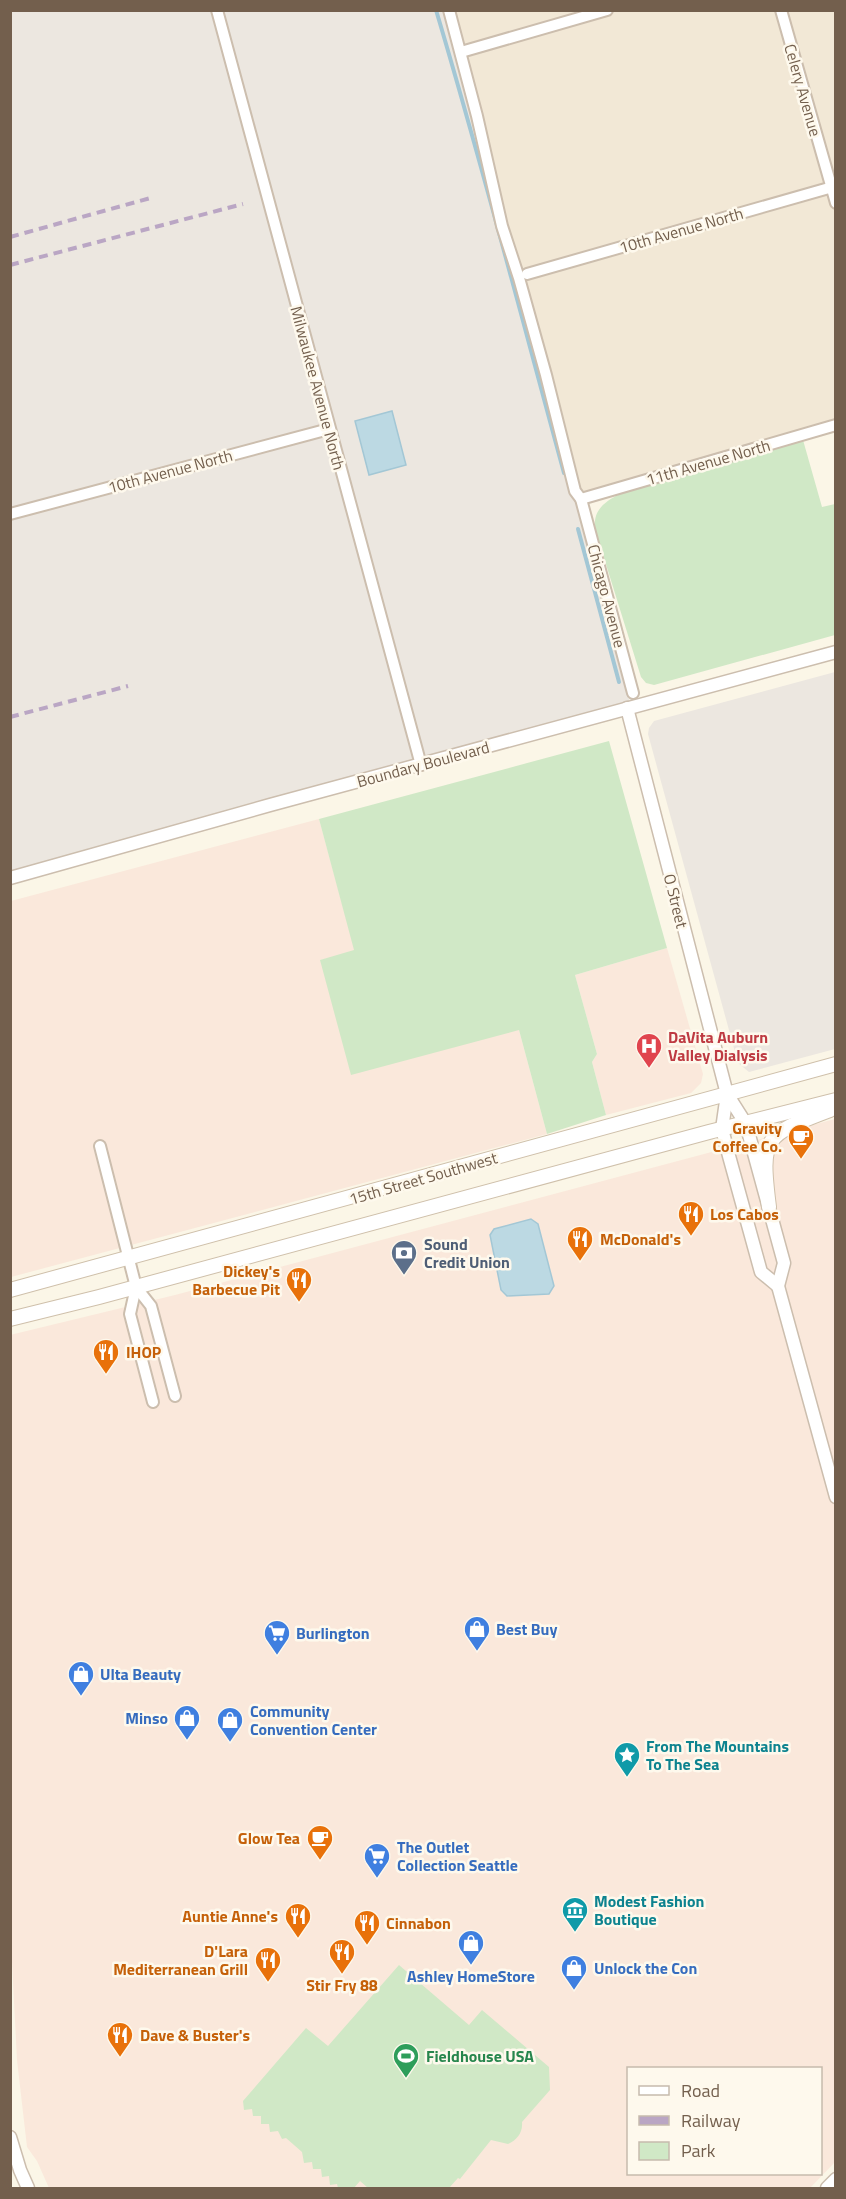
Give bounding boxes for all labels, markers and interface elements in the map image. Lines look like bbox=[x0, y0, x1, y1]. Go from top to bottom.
street label: Celery Avenue bbox=[778, 41, 828, 139]
street label: 10th Avenue North bbox=[616, 201, 746, 259]
street label: Milwaukee Avenue North bbox=[285, 303, 351, 473]
street label: 11th Avenue North bbox=[643, 433, 773, 491]
street label: 10th Avenue North bbox=[105, 443, 235, 499]
street label: Chicago Avenue bbox=[582, 542, 632, 650]
street label: Boundary Boulevard bbox=[354, 735, 492, 793]
street label: O Street bbox=[658, 871, 694, 931]
place label: DaVita Auburn Valley Dialysis bbox=[668, 1025, 768, 1067]
hospital icon: DaVita Auburn Valley Dialysis bbox=[634, 1031, 664, 1069]
place label: Gravity Coffee Co. bbox=[713, 1116, 782, 1158]
cafe icon: Gravity Coffee Co. bbox=[786, 1122, 816, 1160]
street label: 15th Street Southwest bbox=[346, 1145, 500, 1211]
restaurant icon: Los Cabos bbox=[676, 1199, 706, 1237]
place label: Los Cabos bbox=[710, 1202, 779, 1226]
restaurant icon: McDonald's bbox=[565, 1224, 595, 1262]
place label: McDonald's bbox=[600, 1227, 681, 1251]
place label: Sound Credit Union bbox=[424, 1232, 510, 1274]
bank icon: Sound Credit Union bbox=[389, 1238, 419, 1276]
place label: Dickey's Barbecue Pit bbox=[192, 1259, 280, 1301]
restaurant icon: Dickey's Barbecue Pit bbox=[284, 1265, 314, 1303]
restaurant icon: IHOP bbox=[91, 1337, 121, 1375]
place label: IHOP bbox=[126, 1340, 162, 1364]
shop icon: Best Buy bbox=[462, 1614, 492, 1652]
place label: Best Buy bbox=[496, 1617, 557, 1641]
supermarket icon: Burlington bbox=[262, 1618, 292, 1656]
place label: Burlington bbox=[296, 1621, 370, 1645]
shop icon: Ulta Beauty bbox=[66, 1659, 96, 1697]
place label: Ulta Beauty bbox=[100, 1662, 181, 1686]
place label: Community Convention Center bbox=[250, 1699, 377, 1741]
shop icon: Minso bbox=[172, 1703, 202, 1741]
shop icon: Community Convention Center bbox=[215, 1705, 245, 1743]
place label: Minso bbox=[125, 1706, 168, 1730]
place label: From The Mountains To The Sea bbox=[646, 1734, 789, 1776]
place icon: From The Mountains To The Sea bbox=[612, 1740, 642, 1778]
cafe icon: Glow Tea bbox=[305, 1823, 335, 1861]
place label: Glow Tea bbox=[238, 1826, 300, 1850]
place label: The Outlet Collection Seattle bbox=[397, 1835, 518, 1877]
supermarket icon: The Outlet Collection Seattle bbox=[362, 1841, 392, 1879]
place label: Modest Fashion Boutique bbox=[594, 1889, 704, 1931]
museum icon: Modest Fashion Boutique bbox=[560, 1895, 590, 1933]
restaurant icon: Auntie Anne's bbox=[283, 1901, 313, 1939]
place label: Auntie Anne's bbox=[182, 1904, 278, 1928]
restaurant icon: Cinnabon bbox=[352, 1908, 382, 1946]
place label: Cinnabon bbox=[386, 1911, 451, 1935]
shop icon: Ashley HomeStore bbox=[456, 1928, 486, 1966]
restaurant icon: Stir Fry 88 bbox=[327, 1937, 357, 1975]
place label: D'Lara Mediterranean Grill bbox=[113, 1939, 248, 1981]
restaurant icon: D'Lara Mediterranean Grill bbox=[253, 1945, 283, 1983]
shop icon: Unlock the Con bbox=[559, 1953, 589, 1991]
place label: Unlock the Con bbox=[594, 1956, 697, 1980]
place label: Ashley HomeStore bbox=[407, 1964, 535, 1988]
place label: Stir Fry 88 bbox=[306, 1973, 378, 1997]
restaurant icon: Dave & Buster's bbox=[105, 2020, 135, 2058]
place label: Dave & Buster's bbox=[140, 2023, 250, 2047]
sports icon: Fieldhouse USA bbox=[391, 2041, 421, 2079]
place label: Fieldhouse USA bbox=[426, 2044, 534, 2068]
legend bbox=[627, 2067, 822, 2175]
text: Road bbox=[681, 2077, 720, 2104]
text: Railway bbox=[681, 2107, 741, 2134]
text: Park bbox=[681, 2137, 716, 2164]

